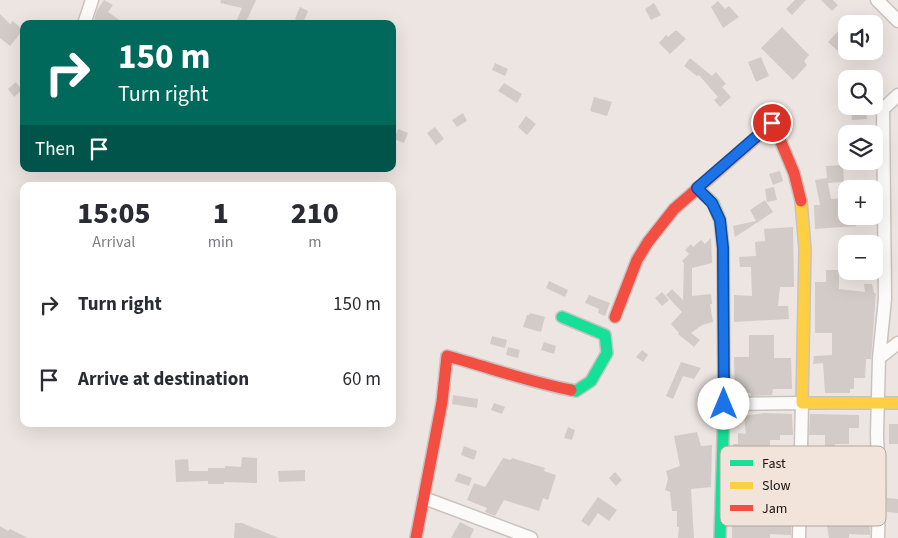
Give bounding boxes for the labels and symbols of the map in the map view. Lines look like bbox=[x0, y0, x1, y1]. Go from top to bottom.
pin bbox=[751, 102, 793, 144]
position arrow bbox=[697, 377, 749, 429]
legend bbox=[720, 446, 886, 526]
text: Fast bbox=[762, 454, 786, 474]
text: Slow bbox=[762, 476, 791, 496]
text: Jam bbox=[762, 499, 787, 519]

